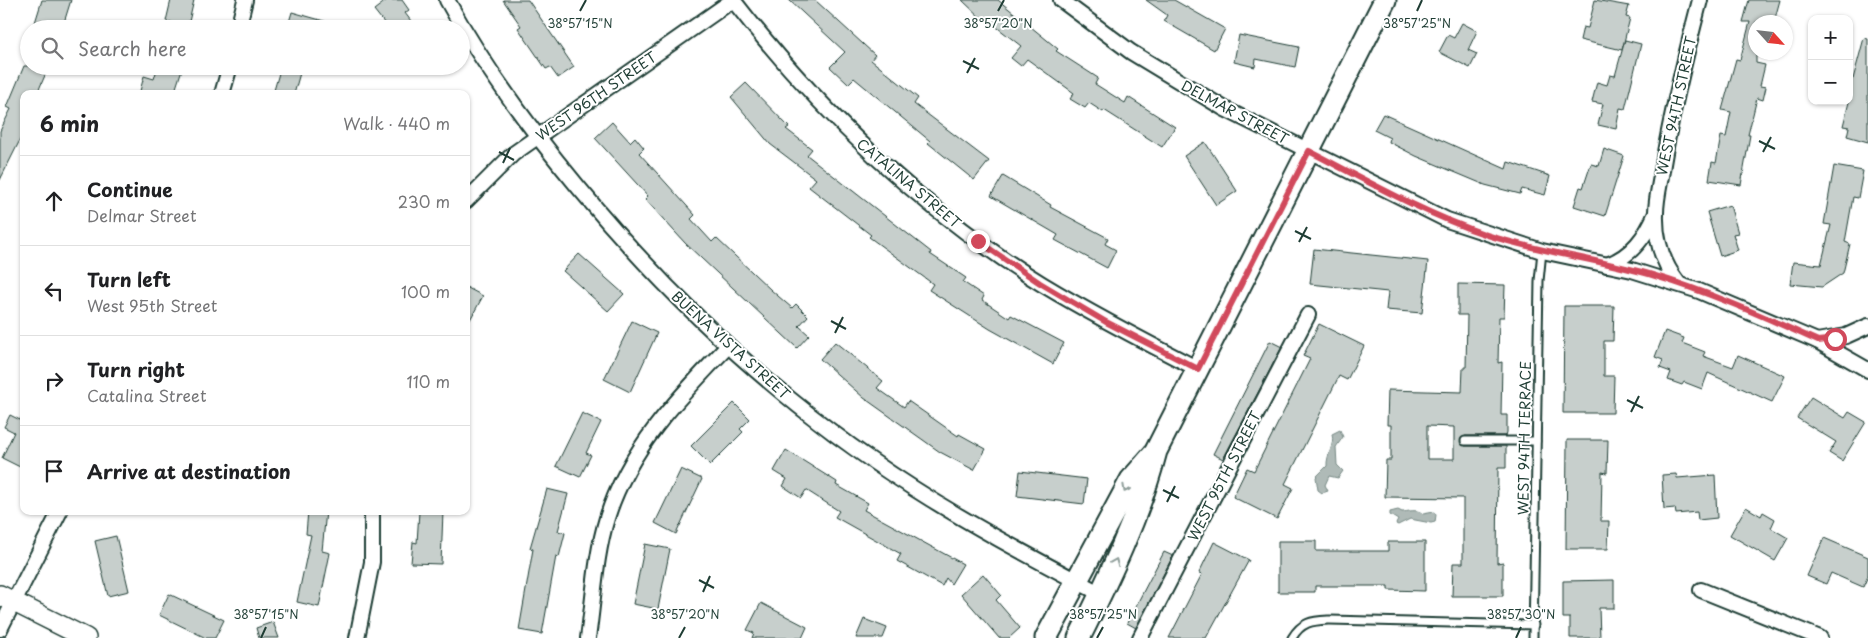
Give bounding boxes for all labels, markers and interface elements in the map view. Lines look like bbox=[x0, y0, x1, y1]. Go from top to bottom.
text: 38°57'15"N bbox=[547, 14, 613, 32]
text: 38°57'20"N bbox=[963, 14, 1033, 32]
text: 38°57'25"N bbox=[1383, 14, 1451, 32]
north arrow bbox=[1748, 15, 1793, 60]
map controls bbox=[1808, 15, 1853, 105]
button: + bbox=[1808, 15, 1853, 60]
search box bbox=[20, 20, 470, 75]
icon: search bbox=[38, 34, 66, 62]
text: Search here bbox=[78, 34, 187, 62]
street label: WEST 94TH STREET bbox=[1651, 34, 1701, 178]
street label: WEST 96TH STREET bbox=[531, 46, 661, 146]
button: − bbox=[1808, 60, 1853, 105]
street label: DELMAR STREET bbox=[1178, 75, 1293, 149]
text: 6 min bbox=[40, 107, 99, 139]
text: Walk · 440 m bbox=[343, 111, 450, 135]
street label: CATALINA STREET bbox=[852, 133, 966, 233]
text: Continue bbox=[87, 175, 173, 203]
icon: ahead bbox=[40, 187, 68, 215]
text: 230 m bbox=[398, 189, 450, 213]
text: Delmar Street bbox=[87, 203, 196, 227]
route end bbox=[967, 230, 990, 253]
text: Turn left bbox=[87, 265, 171, 293]
icon: left bbox=[40, 277, 68, 305]
text: 100 m bbox=[401, 279, 450, 303]
street label: BUENA VISTA STREET bbox=[667, 286, 795, 404]
text: West 95th Street bbox=[87, 293, 217, 317]
route start bbox=[1824, 328, 1847, 351]
text: Turn right bbox=[87, 355, 185, 383]
street label: WEST 94TH TERRACE bbox=[1512, 361, 1536, 515]
icon: right bbox=[40, 367, 68, 395]
text: 110 m bbox=[407, 369, 450, 393]
text: Catalina Street bbox=[87, 383, 206, 407]
street label: WEST 95TH STREET bbox=[1182, 407, 1266, 544]
icon: arrive bbox=[40, 457, 68, 485]
text: Arrive at destination bbox=[87, 457, 291, 485]
one-way arrow bbox=[1122, 483, 1132, 492]
one-way arrow bbox=[1108, 558, 1119, 567]
text: 38°57'15"N bbox=[233, 605, 299, 623]
text: 38°57'20"N bbox=[650, 605, 720, 623]
text: 38°57'25"N bbox=[1069, 605, 1137, 623]
text: 38°57'30"N bbox=[1487, 605, 1555, 623]

